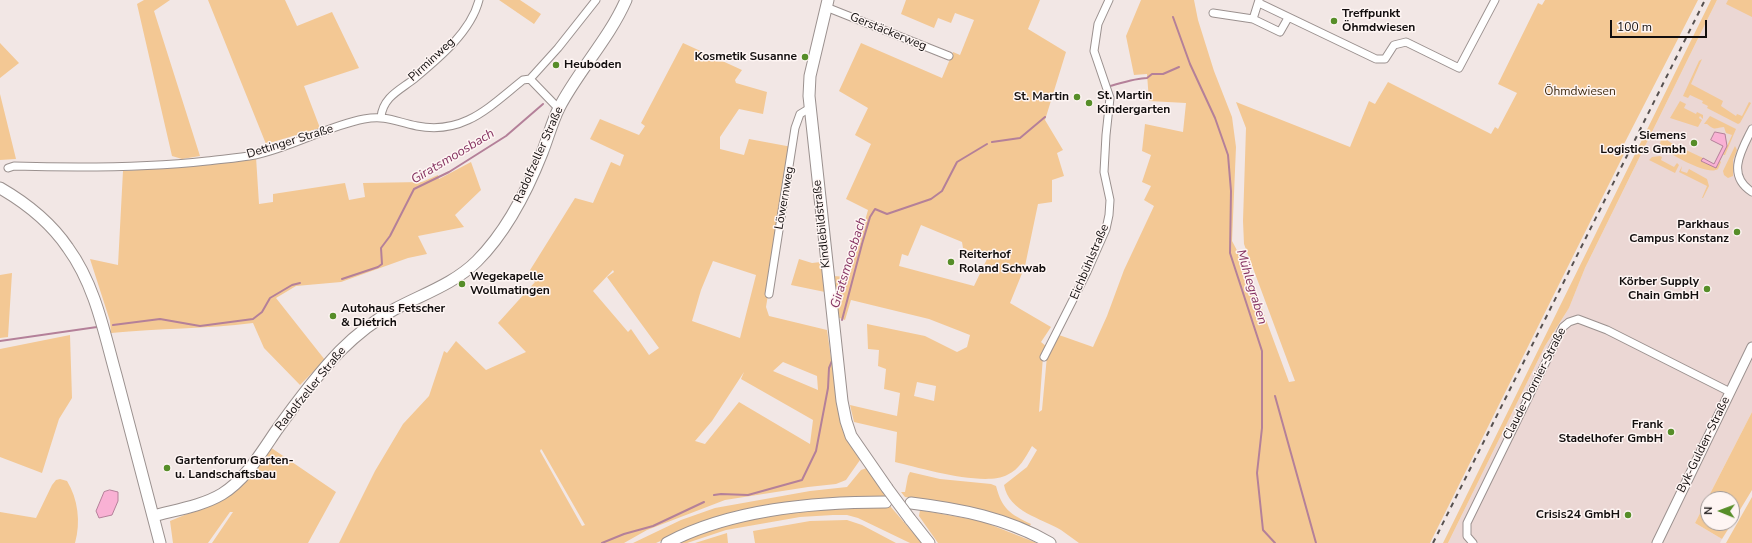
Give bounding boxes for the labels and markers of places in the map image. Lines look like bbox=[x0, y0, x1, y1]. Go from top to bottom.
place label: Treffpunkt Öhmdwiesen bbox=[1342, 7, 1415, 35]
marker: Treffpunkt Öhmdwiesen bbox=[1329, 16, 1339, 26]
place label: Kosmetik Susanne bbox=[695, 50, 797, 64]
marker: Kosmetik Susanne bbox=[800, 52, 810, 62]
place label: Heuboden bbox=[564, 58, 622, 72]
marker: Heuboden bbox=[551, 60, 561, 70]
place label: St. Martin Kindergarten bbox=[1097, 89, 1170, 117]
place label: St. Martin bbox=[1014, 90, 1069, 104]
marker: St. Martin bbox=[1072, 92, 1082, 102]
marker: St. Martin Kindergarten bbox=[1084, 98, 1094, 108]
place label: Siemens Logistics Gmbh bbox=[1600, 129, 1686, 157]
marker: Siemens Logistics Gmbh bbox=[1689, 138, 1699, 148]
place label: Parkhaus Campus Konstanz bbox=[1629, 218, 1729, 246]
marker: Parkhaus Campus Konstanz bbox=[1732, 227, 1742, 237]
place label: Reiterhof Roland Schwab bbox=[959, 248, 1046, 276]
marker: Reiterhof Roland Schwab bbox=[946, 257, 956, 267]
place label: Wegekapelle Wollmatingen bbox=[470, 270, 550, 298]
place label: Körber Supply Chain GmbH bbox=[1619, 275, 1699, 303]
marker: Wegekapelle Wollmatingen bbox=[457, 279, 467, 289]
marker: Körber Supply Chain GmbH bbox=[1702, 284, 1712, 294]
place label: Autohaus Fetscher & Dietrich bbox=[341, 302, 445, 330]
marker: Autohaus Fetscher & Dietrich bbox=[328, 311, 338, 321]
place label: Frank Stadelhofer GmbH bbox=[1558, 418, 1663, 446]
marker: Frank Stadelhofer GmbH bbox=[1666, 427, 1676, 437]
place label: Gartenforum Garten- u. Landschaftsbau bbox=[175, 454, 294, 482]
marker: Gartenforum Garten- u. Landschaftsbau bbox=[162, 463, 172, 473]
place label: Crisis24 GmbH bbox=[1536, 508, 1620, 522]
marker: Crisis24 GmbH bbox=[1623, 510, 1633, 520]

